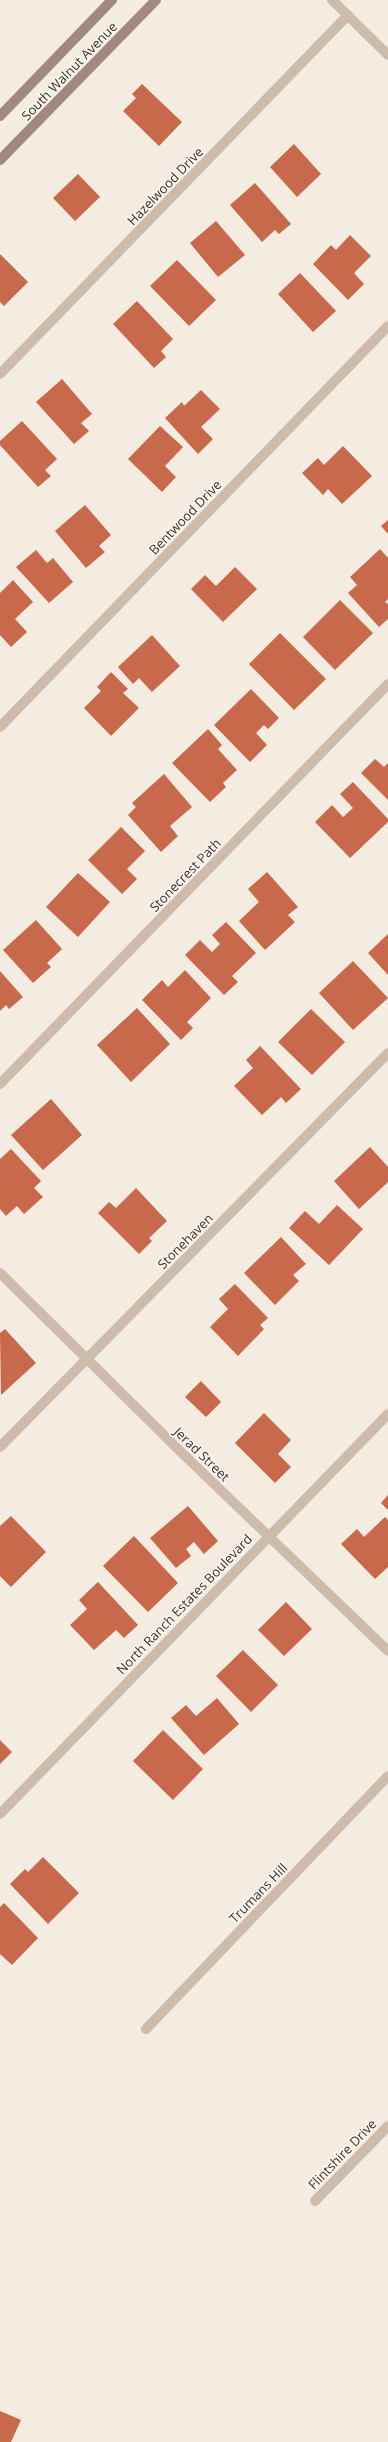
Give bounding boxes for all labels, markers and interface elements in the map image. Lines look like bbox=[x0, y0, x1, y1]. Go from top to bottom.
street label: South Walnut Avenue bbox=[17, 18, 121, 124]
street label: Hazelwood Drive bbox=[123, 143, 207, 229]
street label: Bentwood Drive bbox=[145, 476, 225, 558]
street label: Stonecrest Path bbox=[145, 834, 225, 916]
street label: Stonehaven bbox=[153, 1209, 217, 1273]
street label: Jerad Street bbox=[169, 1421, 234, 1485]
street label: North Ranch Estates Boulevard bbox=[112, 1530, 256, 1678]
street label: Trumans Hill bbox=[225, 1859, 291, 1927]
street label: Flintshire Drive bbox=[304, 2115, 380, 2193]

